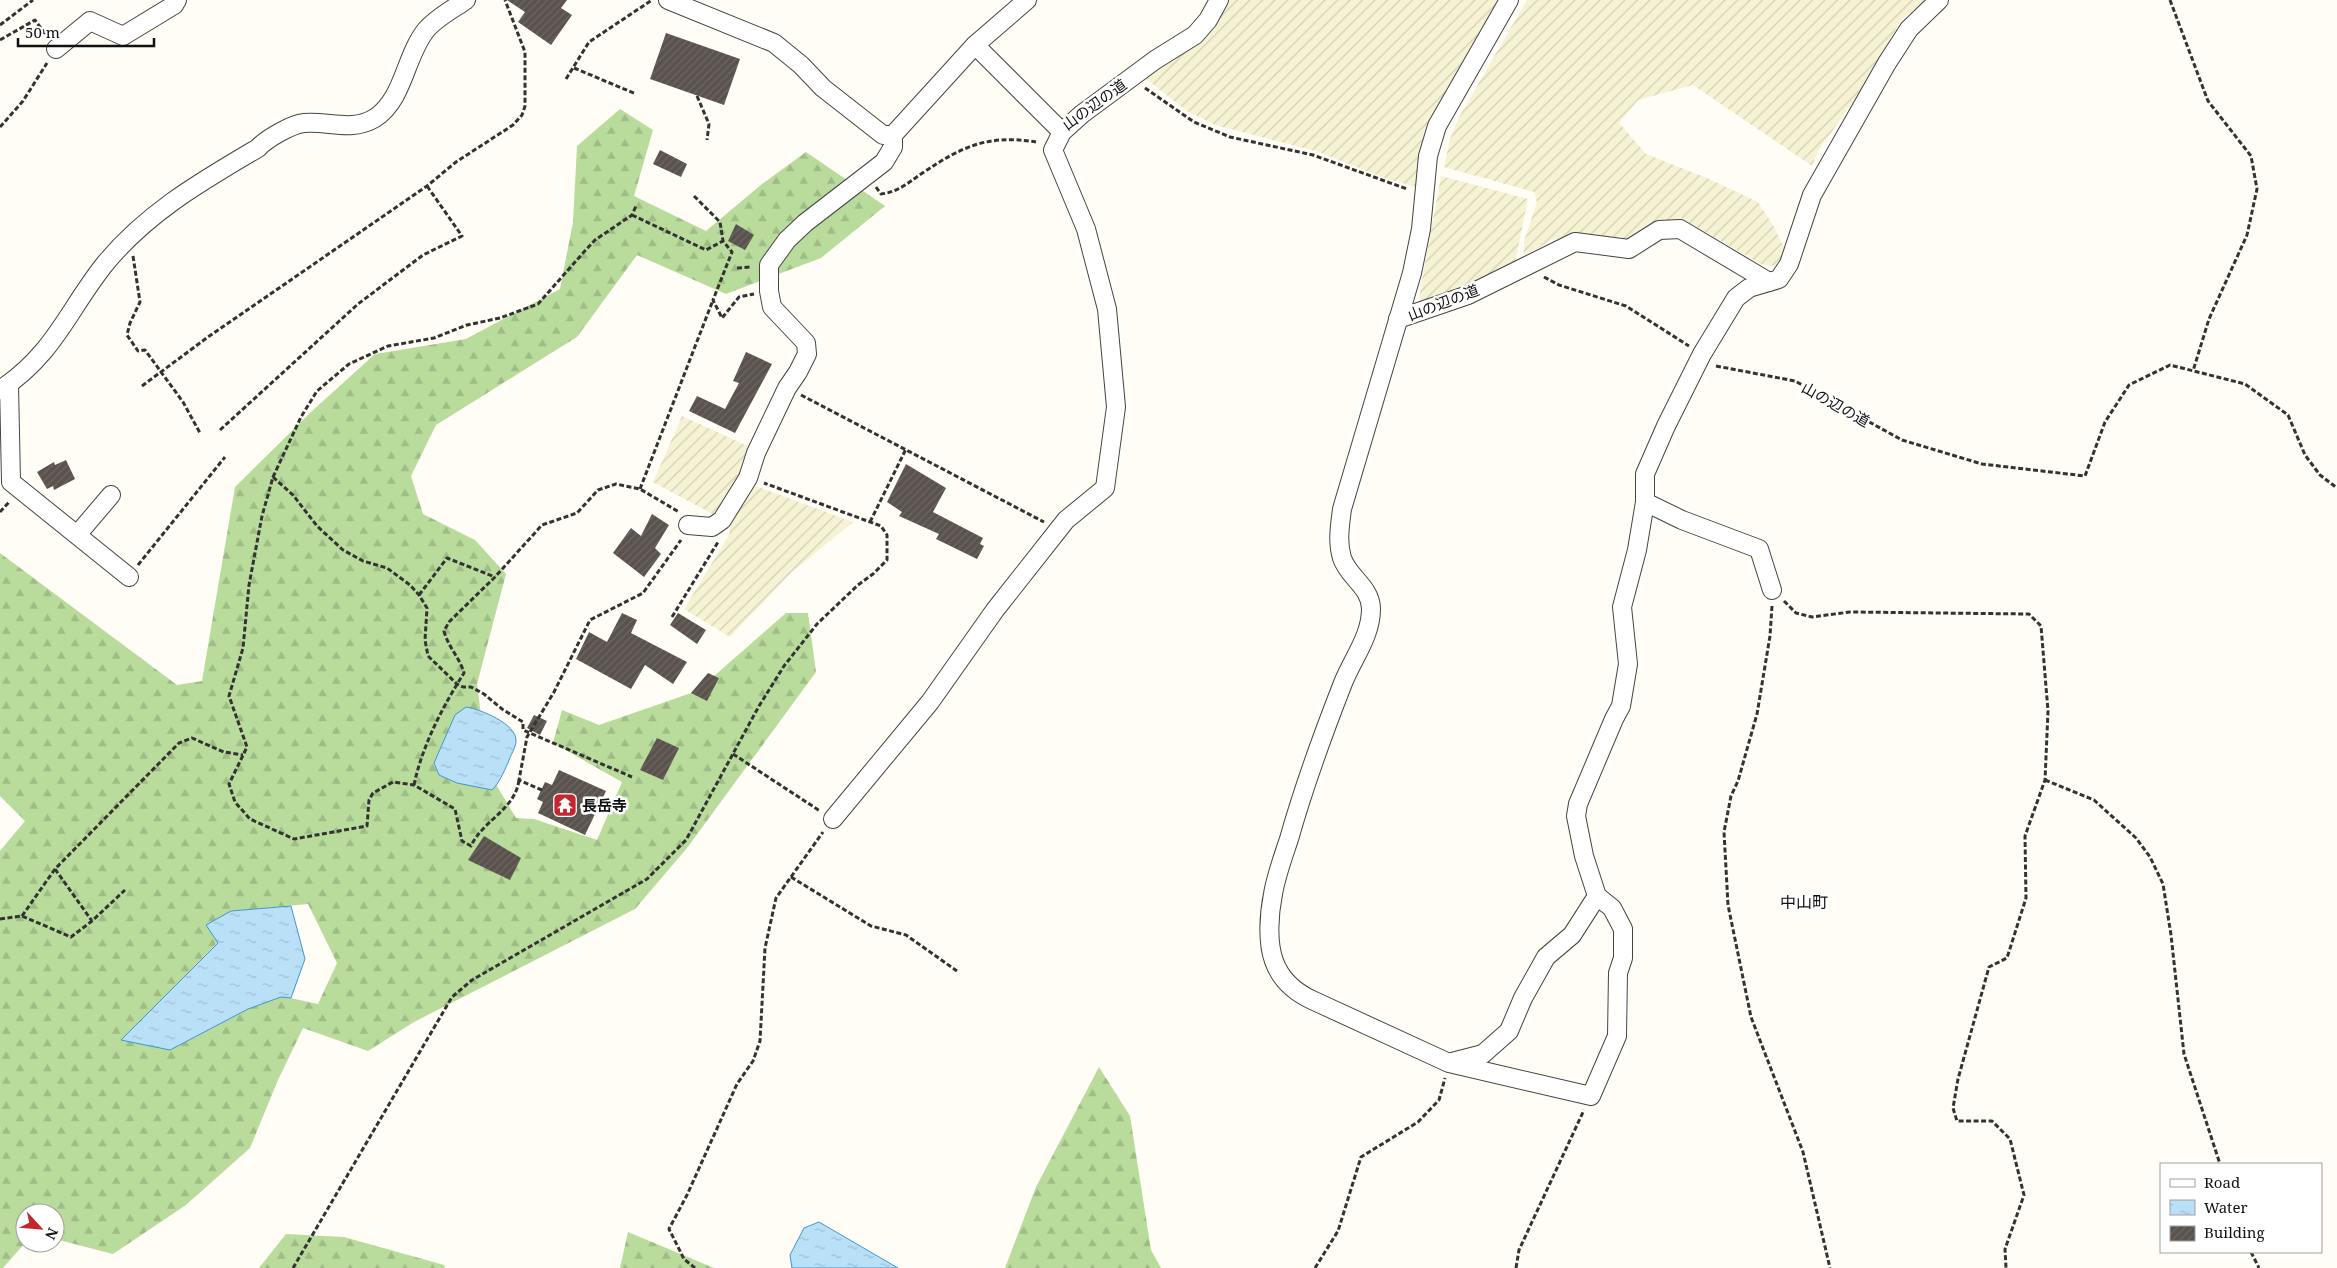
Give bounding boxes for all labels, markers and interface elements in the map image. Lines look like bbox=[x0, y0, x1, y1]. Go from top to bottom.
scale bar bbox=[18, 15, 154, 47]
text: 50 m bbox=[25, 22, 60, 42]
street label: 山の辺の道 bbox=[1058, 74, 1130, 134]
street label: 山の辺の道 bbox=[1404, 279, 1482, 325]
street label: 山の辺の道 bbox=[1798, 377, 1874, 431]
temple icon: 長岳寺 bbox=[552, 792, 578, 818]
place label: 長岳寺 bbox=[582, 795, 627, 815]
district label: 中山町 bbox=[1780, 891, 1828, 913]
legend bbox=[2160, 1163, 2322, 1253]
text: Road bbox=[2204, 1172, 2240, 1192]
text: Water bbox=[2204, 1197, 2247, 1217]
north arrow bbox=[15, 1203, 65, 1253]
text: Building bbox=[2204, 1222, 2265, 1242]
text: N bbox=[41, 1225, 63, 1243]

